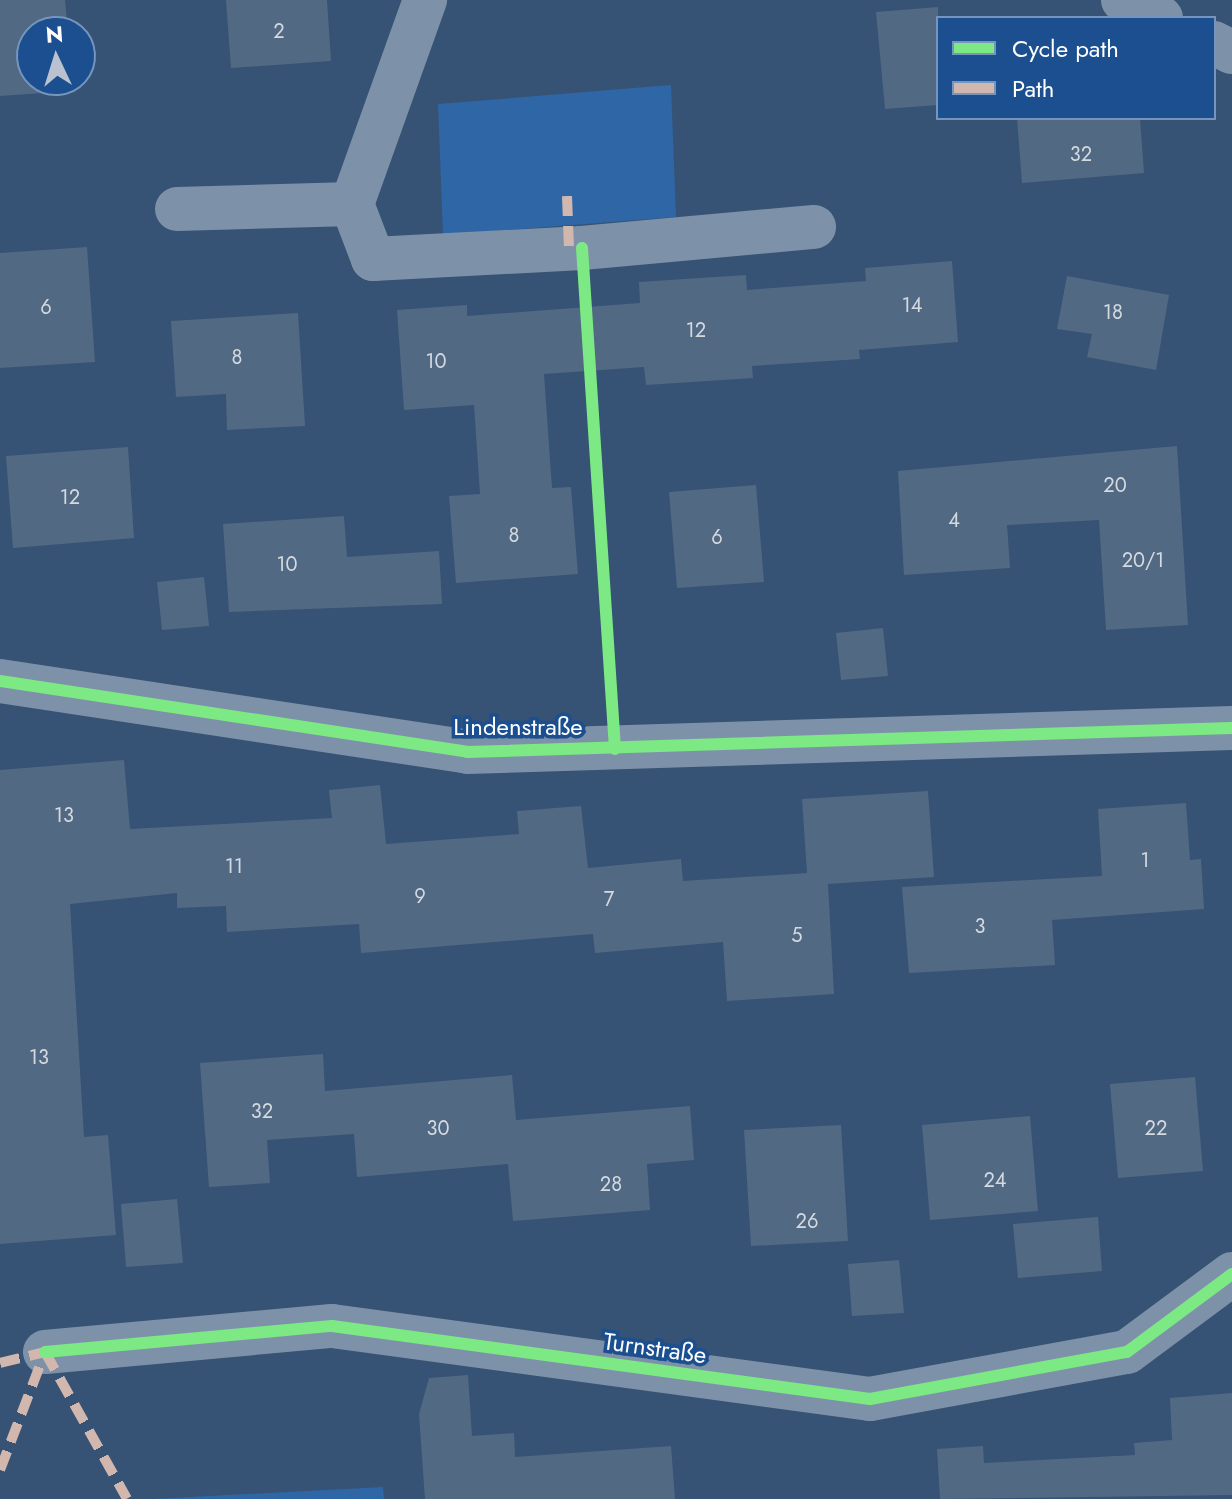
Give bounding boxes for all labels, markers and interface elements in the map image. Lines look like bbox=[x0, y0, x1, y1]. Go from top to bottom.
north arrow bbox=[16, 16, 96, 96]
legend bbox=[936, 16, 1216, 120]
text: N bbox=[45, 17, 64, 51]
house number: 2 bbox=[273, 19, 285, 43]
text: Cycle path bbox=[1012, 31, 1119, 66]
text: Path bbox=[1012, 71, 1054, 106]
house number: 32 bbox=[1070, 142, 1092, 166]
house number: 14 bbox=[902, 293, 922, 317]
house number: 6 bbox=[40, 295, 52, 319]
house number: 18 bbox=[1103, 300, 1123, 324]
house number: 12 bbox=[686, 318, 706, 342]
house number: 8 bbox=[232, 345, 242, 369]
house number: 10 bbox=[426, 349, 446, 373]
house number: 20 bbox=[1103, 473, 1127, 497]
house number: 12 bbox=[60, 485, 80, 509]
house number: 4 bbox=[948, 508, 960, 532]
house number: 8 bbox=[509, 523, 519, 547]
house number: 6 bbox=[711, 525, 723, 549]
house number: 20/1 bbox=[1122, 548, 1164, 572]
house number: 10 bbox=[277, 552, 297, 576]
street label: Lindenstraße bbox=[453, 713, 583, 741]
house number: 13 bbox=[54, 803, 74, 827]
house number: 1 bbox=[1141, 848, 1149, 872]
house number: 11 bbox=[225, 854, 243, 878]
house number: 9 bbox=[414, 884, 426, 908]
house number: 7 bbox=[604, 887, 614, 911]
house number: 3 bbox=[975, 914, 985, 938]
house number: 5 bbox=[791, 923, 803, 947]
house number: 13 bbox=[29, 1045, 49, 1069]
house number: 32 bbox=[251, 1099, 273, 1123]
house number: 30 bbox=[427, 1116, 449, 1140]
house number: 22 bbox=[1145, 1116, 1167, 1140]
house number: 24 bbox=[983, 1168, 1007, 1192]
house number: 28 bbox=[600, 1172, 622, 1196]
house number: 26 bbox=[796, 1209, 818, 1233]
street label: Turnstraße bbox=[602, 1327, 708, 1369]

